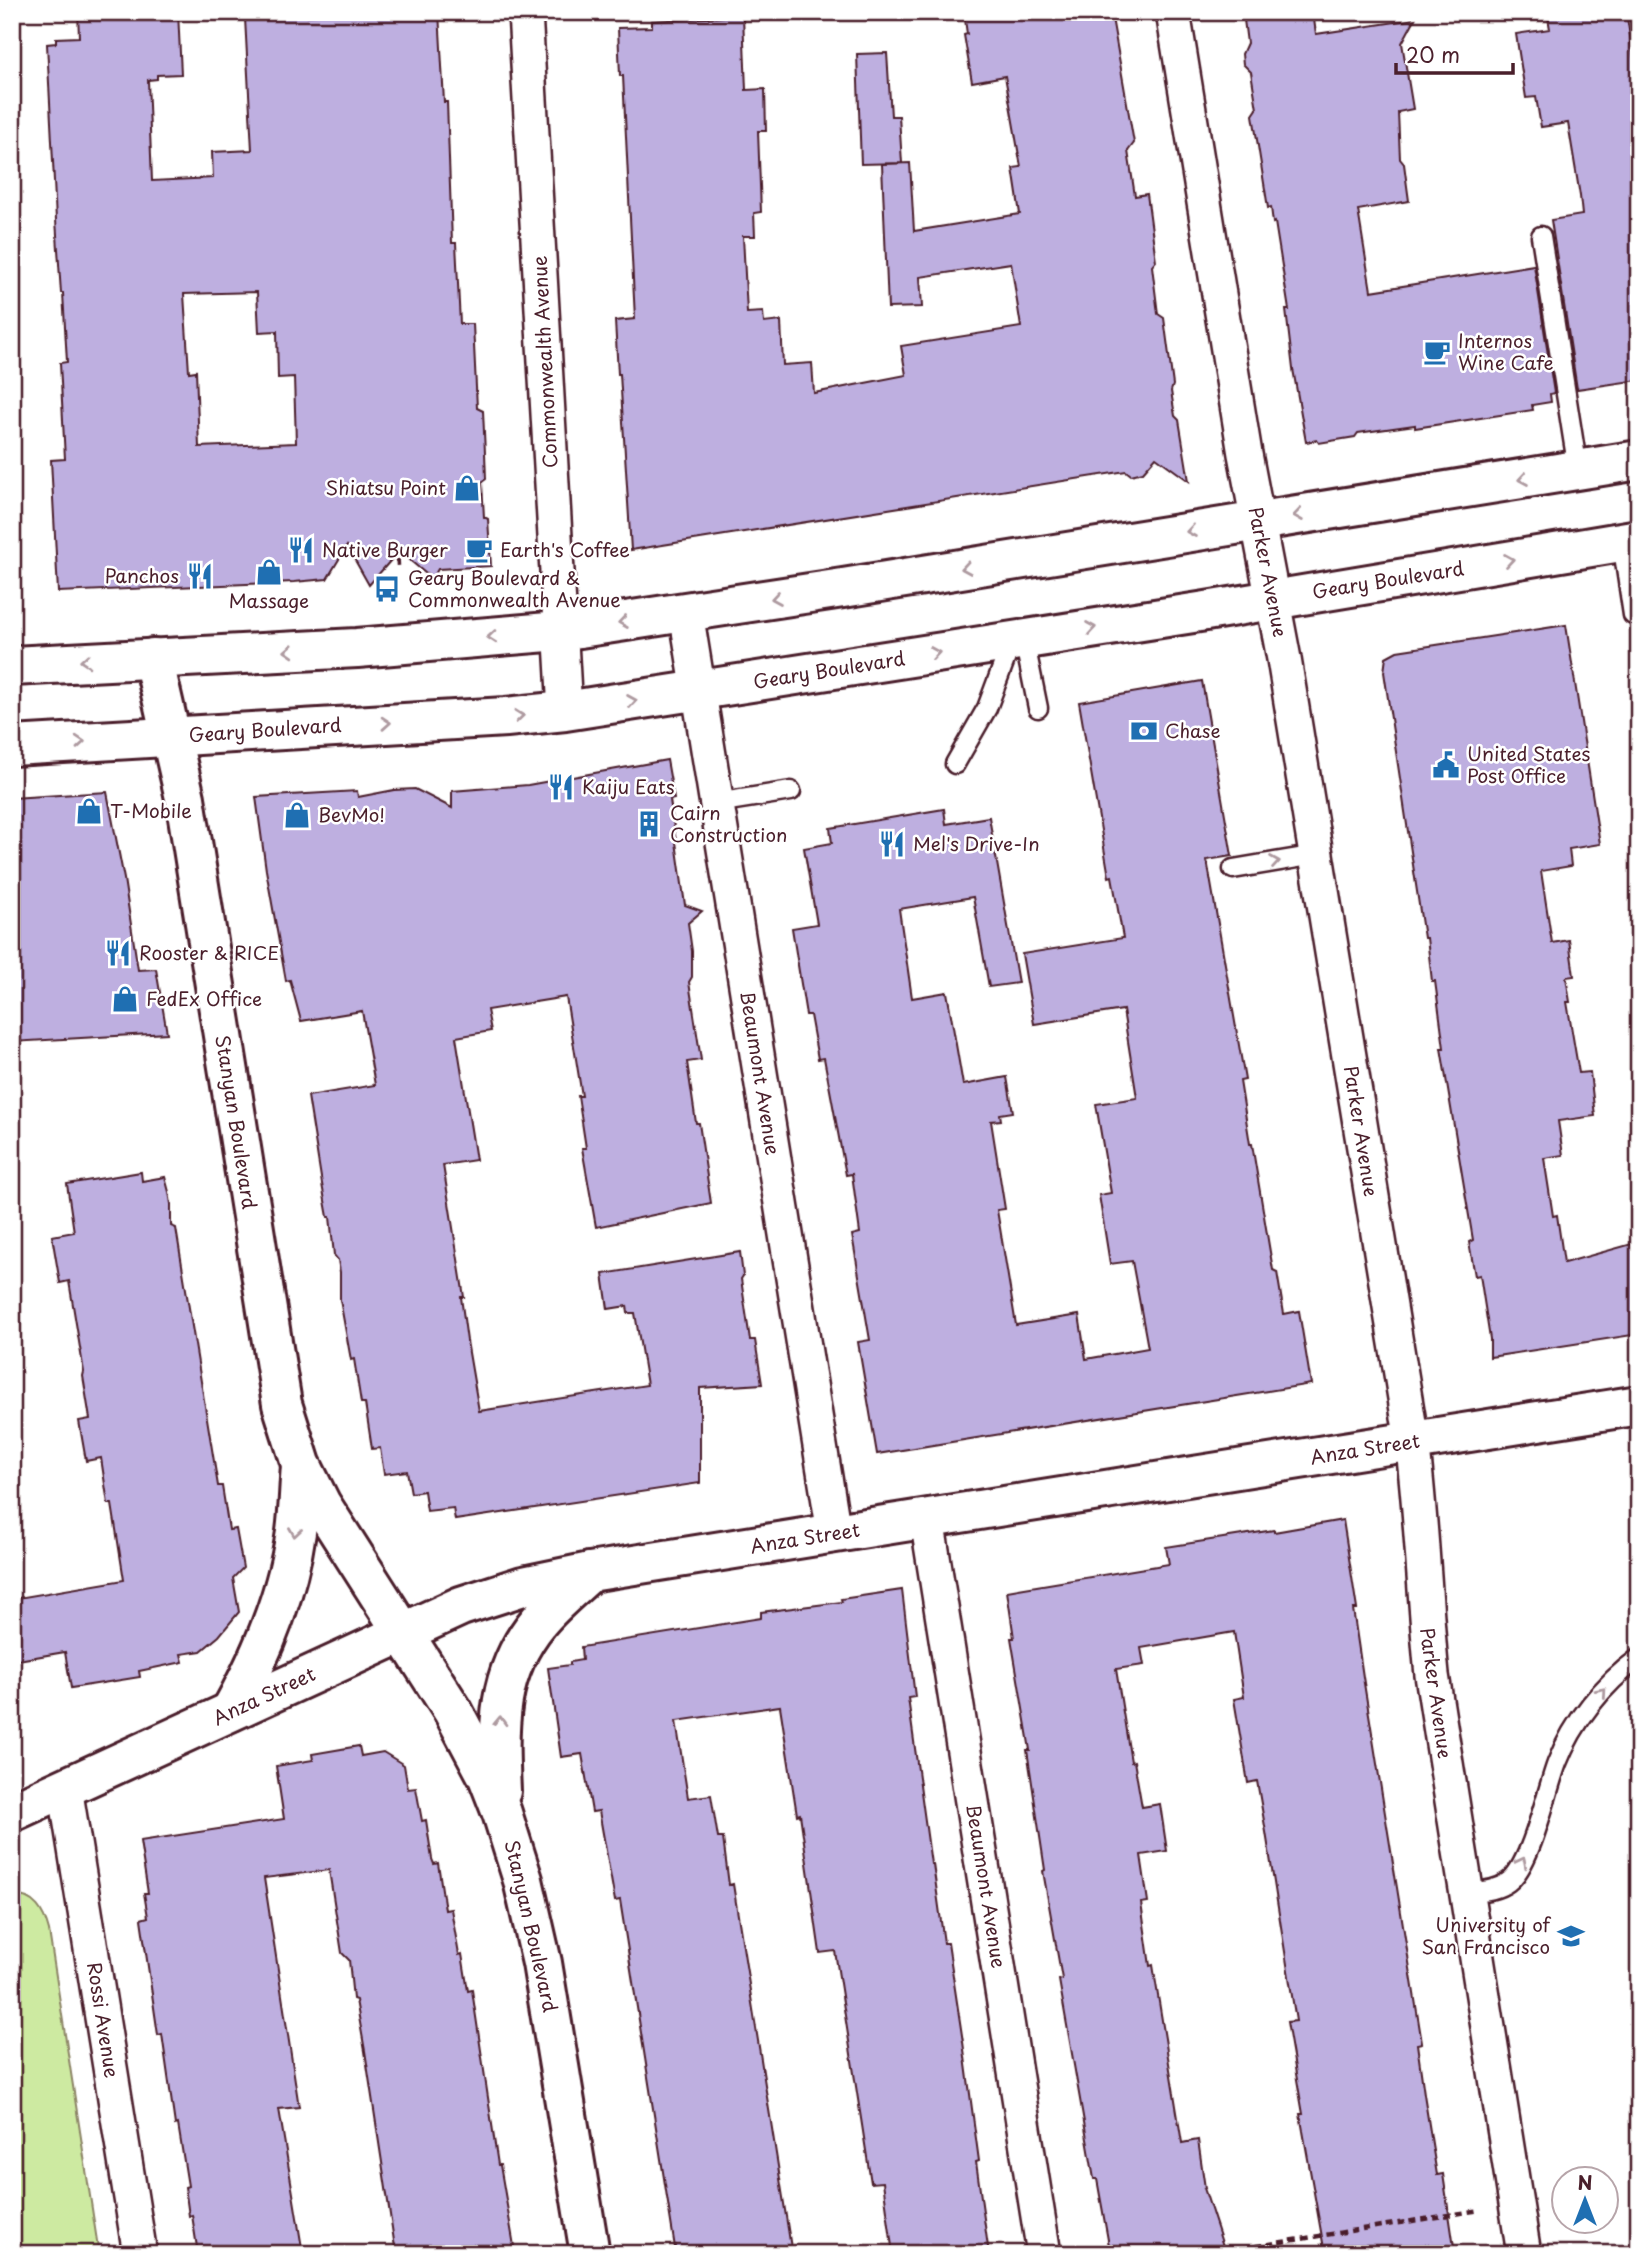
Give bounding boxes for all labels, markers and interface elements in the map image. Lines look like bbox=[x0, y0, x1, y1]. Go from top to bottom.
scale bar bbox=[1396, 32, 1513, 76]
text: 20 m bbox=[1406, 38, 1460, 70]
street label: Commonwealth Avenue bbox=[524, 255, 564, 469]
place label: Internos Wine Cafe bbox=[1458, 326, 1554, 376]
cafe icon: Internos Wine Cafe bbox=[1422, 337, 1452, 367]
one-way arrow bbox=[1517, 471, 1529, 486]
place label: Shiatsu Point bbox=[326, 473, 446, 501]
shop icon: Shiatsu Point bbox=[452, 473, 482, 503]
street label: Parker Avenue bbox=[1243, 504, 1295, 639]
one-way arrow bbox=[1293, 507, 1304, 522]
one-way arrow bbox=[1185, 523, 1197, 538]
restaurant icon: Native Burger bbox=[286, 535, 316, 565]
place label: Native Burger bbox=[322, 535, 448, 563]
cafe icon: Earth's Coffee bbox=[464, 535, 494, 565]
place label: Earth's Coffee bbox=[500, 535, 630, 563]
street label: Geary Boulevard bbox=[1310, 553, 1466, 605]
one-way arrow bbox=[1503, 553, 1515, 568]
shop icon: Massage bbox=[254, 557, 284, 587]
one-way arrow bbox=[960, 560, 972, 575]
place label: Panchos bbox=[105, 561, 179, 589]
restaurant icon: Panchos bbox=[185, 561, 215, 591]
place label: Geary Boulevard & Commonwealth Avenue bbox=[408, 563, 621, 613]
bus stop icon: Geary Boulevard & Commonwealth Avenue bbox=[372, 574, 402, 604]
place label: Massage bbox=[229, 586, 309, 614]
one-way arrow bbox=[770, 590, 782, 605]
one-way arrow bbox=[617, 615, 629, 630]
one-way arrow bbox=[1085, 621, 1097, 636]
one-way arrow bbox=[487, 630, 498, 645]
street label: Geary Boulevard bbox=[751, 643, 907, 695]
one-way arrow bbox=[283, 644, 294, 659]
one-way arrow bbox=[929, 646, 941, 661]
one-way arrow bbox=[79, 653, 90, 668]
one-way arrow bbox=[626, 694, 638, 709]
one-way arrow bbox=[513, 708, 525, 723]
street label: Geary Boulevard bbox=[188, 710, 343, 748]
one-way arrow bbox=[380, 716, 391, 731]
bank icon: Chase bbox=[1129, 716, 1159, 746]
place label: Chase bbox=[1165, 716, 1221, 744]
one-way arrow bbox=[75, 735, 86, 750]
place label: United States Post Office bbox=[1467, 739, 1590, 789]
public building icon: United States Post Office bbox=[1431, 750, 1461, 780]
restaurant icon: Kaiju Eats bbox=[546, 772, 576, 802]
place label: Kaiju Eats bbox=[582, 772, 675, 800]
shop icon: T-Mobile bbox=[74, 796, 104, 826]
place label: T-Mobile bbox=[110, 796, 192, 824]
place label: Cairn Construction bbox=[670, 798, 787, 848]
shop icon: BevMo! bbox=[282, 800, 312, 830]
place label: BevMo! bbox=[318, 800, 385, 828]
building icon: Cairn Construction bbox=[634, 809, 664, 839]
restaurant icon: Mel's Drive-In bbox=[877, 829, 907, 859]
place label: Mel's Drive-In bbox=[913, 829, 1040, 857]
one-way arrow bbox=[1269, 855, 1281, 870]
restaurant icon: Rooster & RICE bbox=[103, 938, 133, 968]
place label: Rooster & RICE bbox=[139, 938, 279, 966]
shop icon: FedEx Office bbox=[110, 984, 140, 1014]
place label: FedEx Office bbox=[146, 984, 262, 1012]
street label: Beaumont Avenue bbox=[734, 989, 788, 1157]
street label: Stanyan Boulevard bbox=[209, 1033, 265, 1211]
street label: Parker Avenue bbox=[1338, 1064, 1386, 1198]
street label: Anza Street bbox=[1308, 1426, 1422, 1470]
street label: Anza Street bbox=[748, 1515, 862, 1559]
one-way arrow bbox=[288, 1526, 303, 1538]
street label: Parker Avenue bbox=[1414, 1626, 1460, 1760]
street label: Anza Street bbox=[208, 1659, 320, 1731]
one-way arrow bbox=[1594, 1687, 1606, 1700]
one-way arrow bbox=[493, 1715, 508, 1726]
street label: Beaumont Avenue bbox=[960, 1802, 1014, 1970]
street label: Stanyan Boulevard bbox=[499, 1837, 565, 2015]
one-way arrow bbox=[1514, 1857, 1528, 1869]
place label: University of San Francisco bbox=[1421, 1910, 1551, 1960]
school or university icon: University of San Francisco bbox=[1556, 1921, 1586, 1951]
street label: Rossi Avenue bbox=[81, 1960, 127, 2080]
north arrow bbox=[1550, 2164, 1620, 2234]
text: N bbox=[1577, 2168, 1593, 2196]

